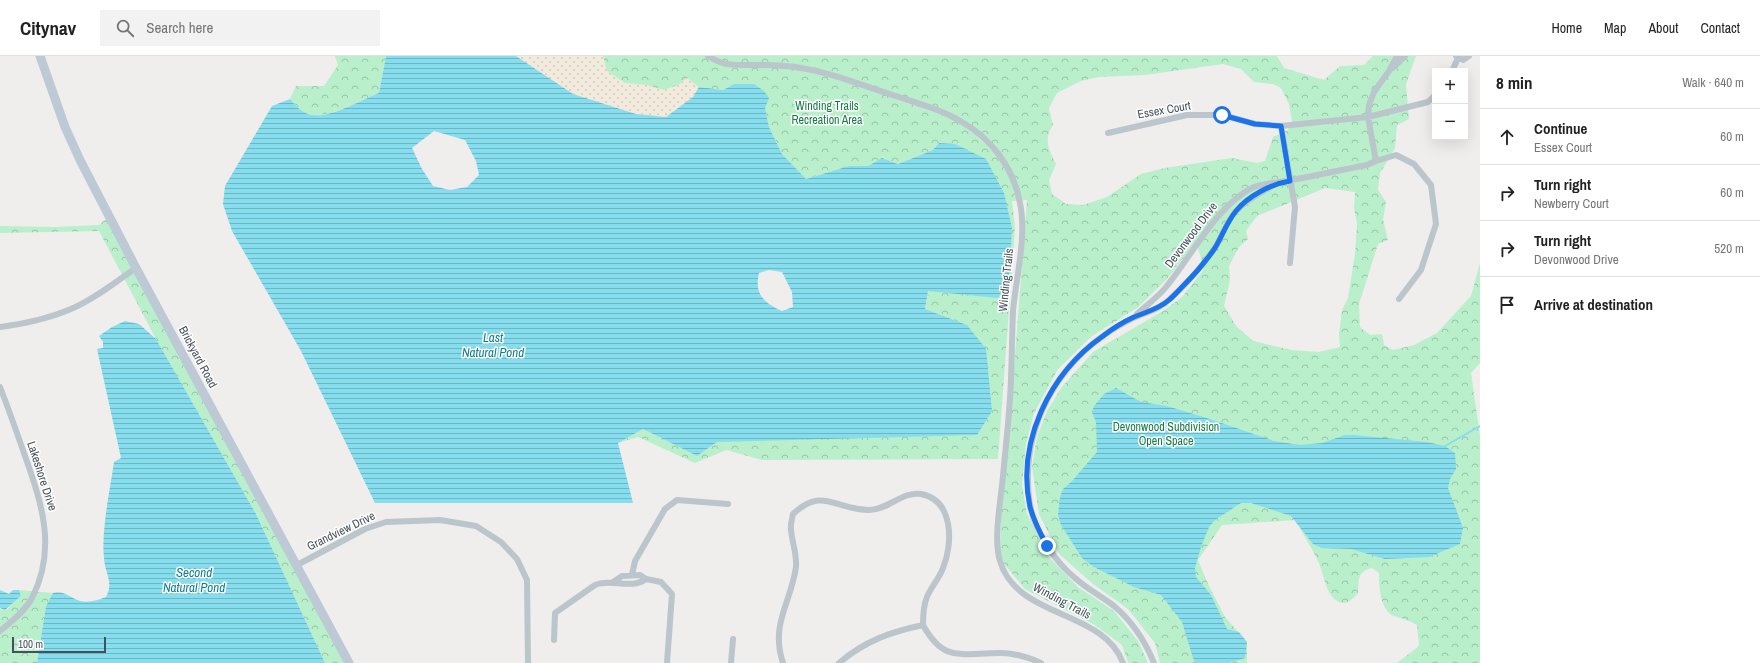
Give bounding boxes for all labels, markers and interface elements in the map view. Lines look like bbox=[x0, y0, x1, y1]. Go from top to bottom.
search box bbox=[100, 10, 380, 46]
text: Citynav bbox=[20, 15, 76, 41]
icon: search bbox=[114, 17, 136, 39]
text: Search here bbox=[146, 17, 213, 38]
text: Home bbox=[1551, 19, 1582, 37]
text: Map bbox=[1604, 19, 1626, 37]
text: About bbox=[1648, 19, 1678, 37]
text: Contact bbox=[1700, 19, 1740, 37]
map controls bbox=[1432, 68, 1468, 140]
button: + bbox=[1432, 68, 1468, 104]
text: 8 min bbox=[1496, 71, 1532, 94]
text: Walk · 640 m bbox=[1682, 74, 1744, 91]
street label: Essex Court bbox=[1136, 97, 1192, 123]
park label: Winding Trails Recreation Area bbox=[791, 98, 863, 128]
button: − bbox=[1432, 104, 1468, 140]
route start bbox=[1213, 106, 1231, 124]
text: Continue bbox=[1534, 118, 1587, 139]
icon: ahead bbox=[1496, 126, 1518, 148]
text: 60 m bbox=[1720, 128, 1744, 145]
text: Essex Court bbox=[1534, 139, 1592, 156]
text: Turn right bbox=[1534, 174, 1591, 195]
icon: right bbox=[1496, 182, 1518, 204]
text: 60 m bbox=[1720, 184, 1744, 201]
text: Newberry Court bbox=[1534, 195, 1609, 212]
street label: Devonwood Drive bbox=[1161, 199, 1221, 271]
text: Turn right bbox=[1534, 230, 1591, 251]
icon: right bbox=[1496, 238, 1518, 260]
text: 520 m bbox=[1714, 240, 1744, 257]
street label: Winding Trails bbox=[995, 248, 1017, 312]
text: Devonwood Drive bbox=[1534, 251, 1619, 268]
icon: arrive bbox=[1496, 294, 1518, 316]
text: Arrive at destination bbox=[1534, 294, 1653, 315]
street label: Brickyard Road bbox=[175, 323, 221, 391]
water label: Last Natural Pond bbox=[462, 329, 524, 361]
park label: Devonwood Subdivision Open Space bbox=[1113, 419, 1219, 449]
street label: Lakeshore Drive bbox=[23, 439, 61, 513]
street label: Grandview Drive bbox=[304, 508, 378, 554]
route end bbox=[1038, 537, 1056, 555]
water label: Second Natural Pond bbox=[163, 564, 225, 596]
street label: Winding Trails bbox=[1030, 579, 1094, 623]
scale bar bbox=[12, 635, 106, 654]
text: 100 m bbox=[18, 637, 43, 651]

